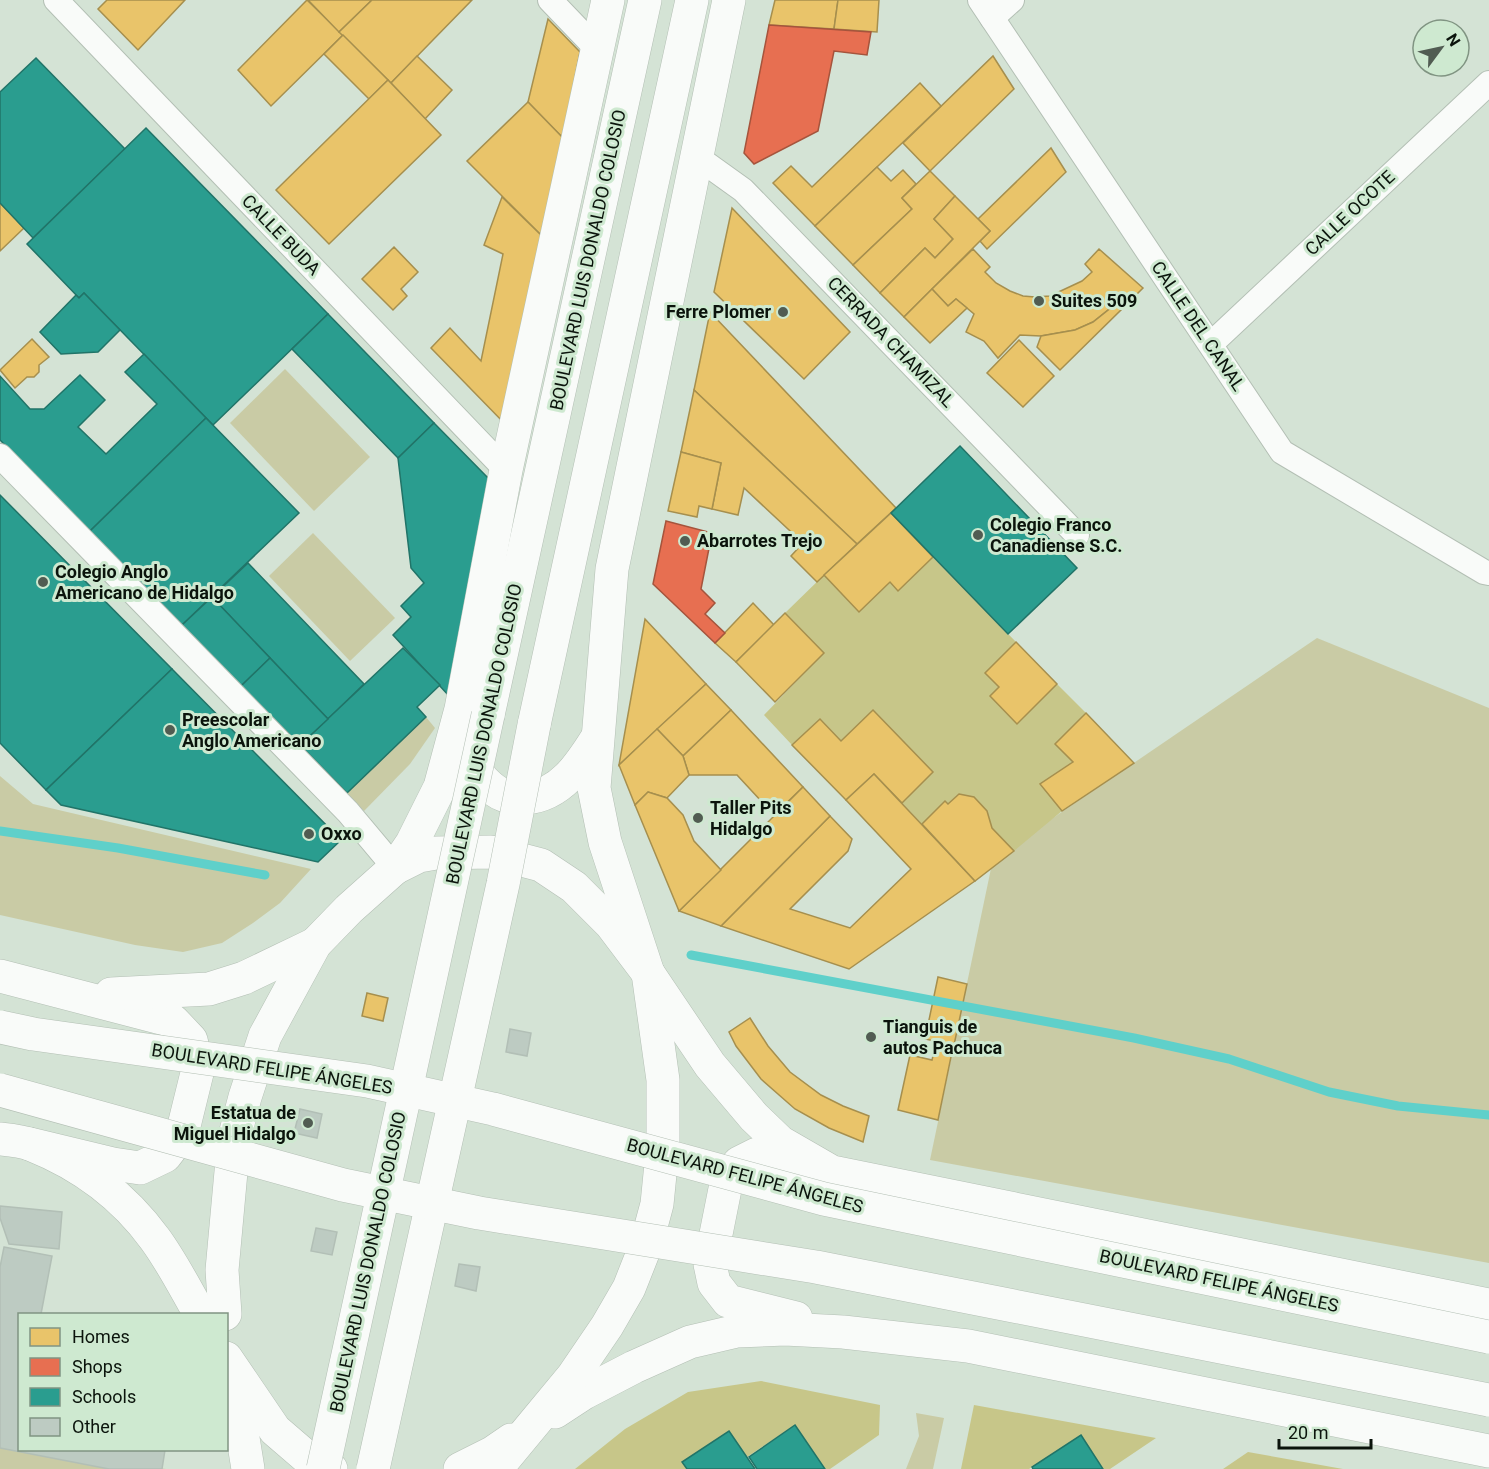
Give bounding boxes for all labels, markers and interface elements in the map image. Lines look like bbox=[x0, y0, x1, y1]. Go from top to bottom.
north arrow bbox=[1411, 18, 1471, 78]
text: N bbox=[1442, 30, 1464, 50]
street label: BOULEVARD LUIS DONALDO COLOSIO bbox=[545, 108, 630, 412]
street label: CALLE OCOTE bbox=[1301, 166, 1399, 259]
street label: CALLE BUDA bbox=[238, 190, 325, 279]
street label: CALLE DEL CANAL bbox=[1147, 257, 1250, 395]
street label: CERRADA CHAMIZAL bbox=[824, 272, 959, 411]
place label: Suites 509 bbox=[1051, 290, 1137, 311]
marker: Suites 509 bbox=[1032, 294, 1046, 308]
place label: Ferre Plomer bbox=[666, 301, 771, 322]
marker: Ferre Plomer bbox=[776, 305, 790, 319]
place label: Colegio Franco Canadiense S.C. bbox=[990, 514, 1123, 556]
marker: Colegio Franco Canadiense S.C. bbox=[971, 528, 985, 542]
place label: Abarrotes Trejo bbox=[697, 530, 823, 551]
marker: Abarrotes Trejo bbox=[678, 534, 692, 548]
place label: Colegio Anglo Americano de Hidalgo bbox=[55, 561, 234, 603]
marker: Colegio Anglo Americano de Hidalgo bbox=[36, 575, 50, 589]
street label: BOULEVARD LUIS DONALDO COLOSIO bbox=[441, 582, 526, 886]
place label: Preescolar Anglo Americano bbox=[182, 709, 321, 751]
marker: Preescolar Anglo Americano bbox=[163, 723, 177, 737]
place label: Taller Pits Hidalgo bbox=[710, 797, 791, 839]
marker: Taller Pits Hidalgo bbox=[691, 811, 705, 825]
place label: Oxxo bbox=[321, 823, 362, 844]
marker: Oxxo bbox=[302, 827, 316, 841]
place label: Tianguis de autos Pachuca bbox=[883, 1016, 1003, 1058]
marker: Tianguis de autos Pachuca bbox=[864, 1030, 878, 1044]
street label: BOULEVARD FELIPE ÁNGELES bbox=[150, 1039, 394, 1098]
place label: Estatua de Miguel Hidalgo bbox=[174, 1102, 296, 1144]
street label: BOULEVARD LUIS DONALDO COLOSIO bbox=[325, 1110, 410, 1414]
marker: Estatua de Miguel Hidalgo bbox=[301, 1116, 315, 1130]
street label: BOULEVARD FELIPE ÁNGELES bbox=[625, 1134, 866, 1217]
street label: BOULEVARD FELIPE ÁNGELES bbox=[1098, 1245, 1341, 1316]
legend bbox=[18, 1313, 228, 1451]
text: Homes bbox=[72, 1326, 130, 1347]
text: Shops bbox=[72, 1356, 122, 1377]
text: Schools bbox=[72, 1386, 136, 1407]
scale bar bbox=[1279, 1412, 1370, 1450]
text: Other bbox=[72, 1416, 116, 1437]
text: 20 m bbox=[1288, 1422, 1328, 1443]

